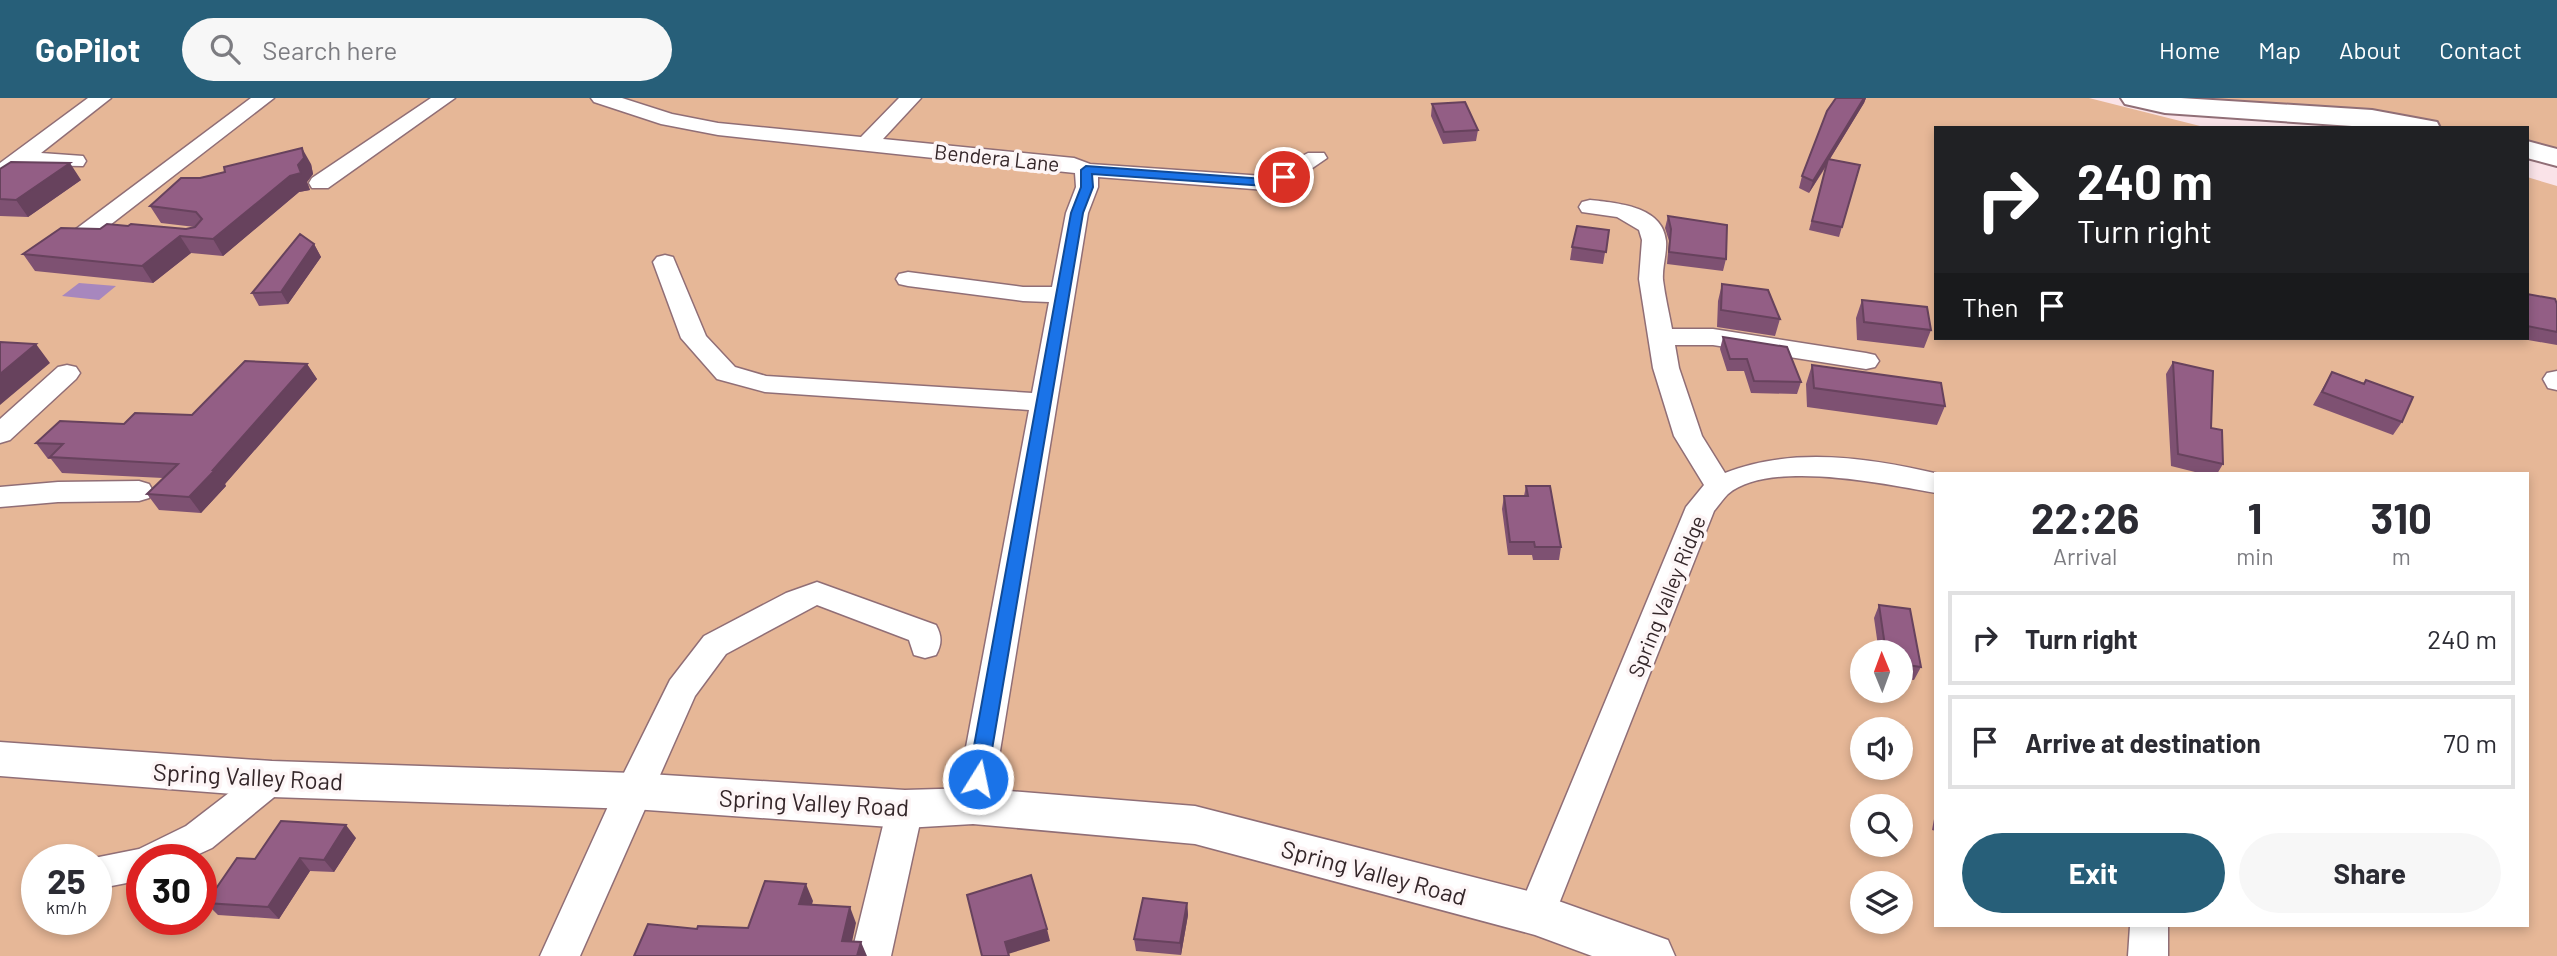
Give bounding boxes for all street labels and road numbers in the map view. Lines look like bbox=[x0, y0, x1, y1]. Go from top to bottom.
street label: Bendera Lane bbox=[933, 138, 1061, 176]
street label: Spring Valley Ridge bbox=[1622, 511, 1710, 681]
street label: Spring Valley Road bbox=[152, 757, 344, 795]
street label: Spring Valley Road bbox=[718, 783, 910, 821]
street label: Spring Valley Road bbox=[1278, 833, 1470, 911]

